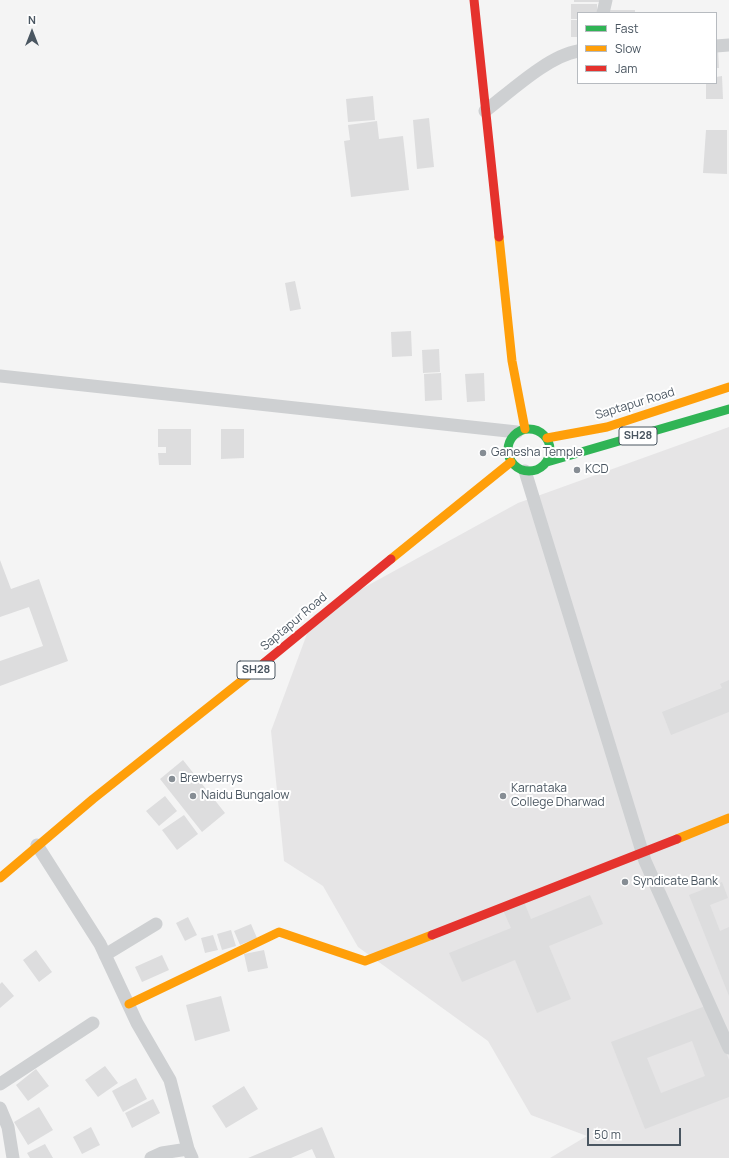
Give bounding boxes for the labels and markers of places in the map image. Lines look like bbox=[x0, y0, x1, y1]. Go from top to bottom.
place label: Ganesha Temple bbox=[491, 446, 583, 460]
marker: Ganesha Temple bbox=[478, 448, 488, 458]
place label: KCD bbox=[585, 463, 609, 477]
marker: KCD bbox=[572, 465, 582, 475]
place label: Brewberrys bbox=[180, 772, 243, 786]
marker: Brewberrys bbox=[167, 774, 177, 784]
place label: Karnataka College Dharwad bbox=[511, 782, 605, 810]
place label: Naidu Bungalow bbox=[201, 789, 290, 803]
marker: Naidu Bungalow bbox=[188, 791, 198, 801]
marker: Karnataka College Dharwad bbox=[498, 791, 508, 801]
place label: Syndicate Bank bbox=[633, 875, 718, 889]
marker: Syndicate Bank bbox=[620, 877, 630, 887]

